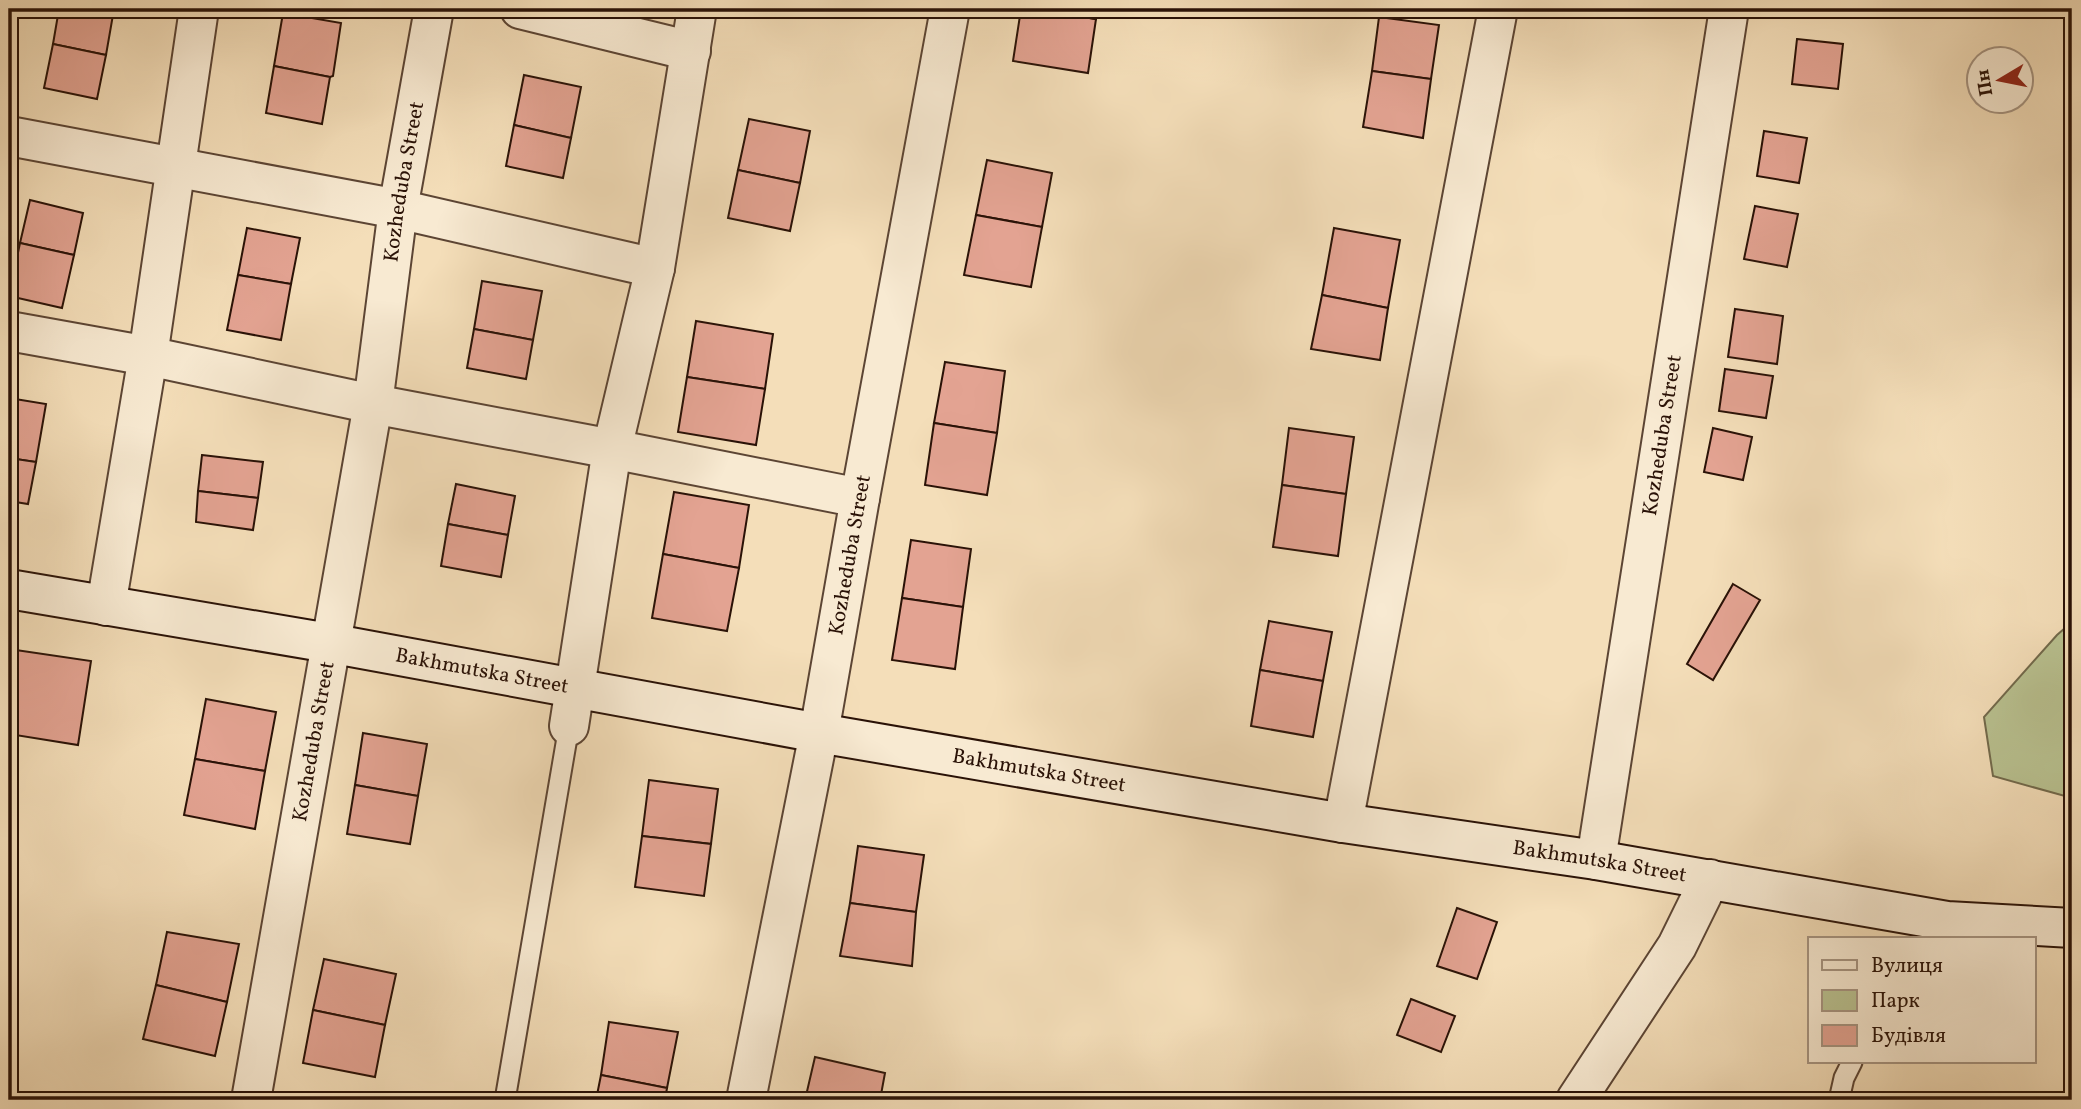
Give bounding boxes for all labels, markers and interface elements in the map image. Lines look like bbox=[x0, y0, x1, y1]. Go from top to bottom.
north arrow bbox=[1966, 46, 2036, 116]
text: Пн bbox=[1970, 67, 2000, 98]
street label: Kozheduba Street bbox=[377, 99, 432, 264]
street label: Kozheduba Street bbox=[1636, 353, 1689, 518]
street label: Kozheduba Street bbox=[822, 472, 879, 637]
street label: Bakhmutska Street bbox=[393, 641, 571, 701]
street label: Kozheduba Street bbox=[286, 659, 342, 824]
street label: Bakhmutska Street bbox=[950, 742, 1128, 800]
street label: Bakhmutska Street bbox=[1511, 834, 1689, 890]
legend bbox=[1808, 937, 2036, 1064]
text: Вулиця bbox=[1871, 952, 1943, 981]
text: Парк bbox=[1871, 987, 1920, 1016]
text: Будівля bbox=[1871, 1022, 1946, 1051]

